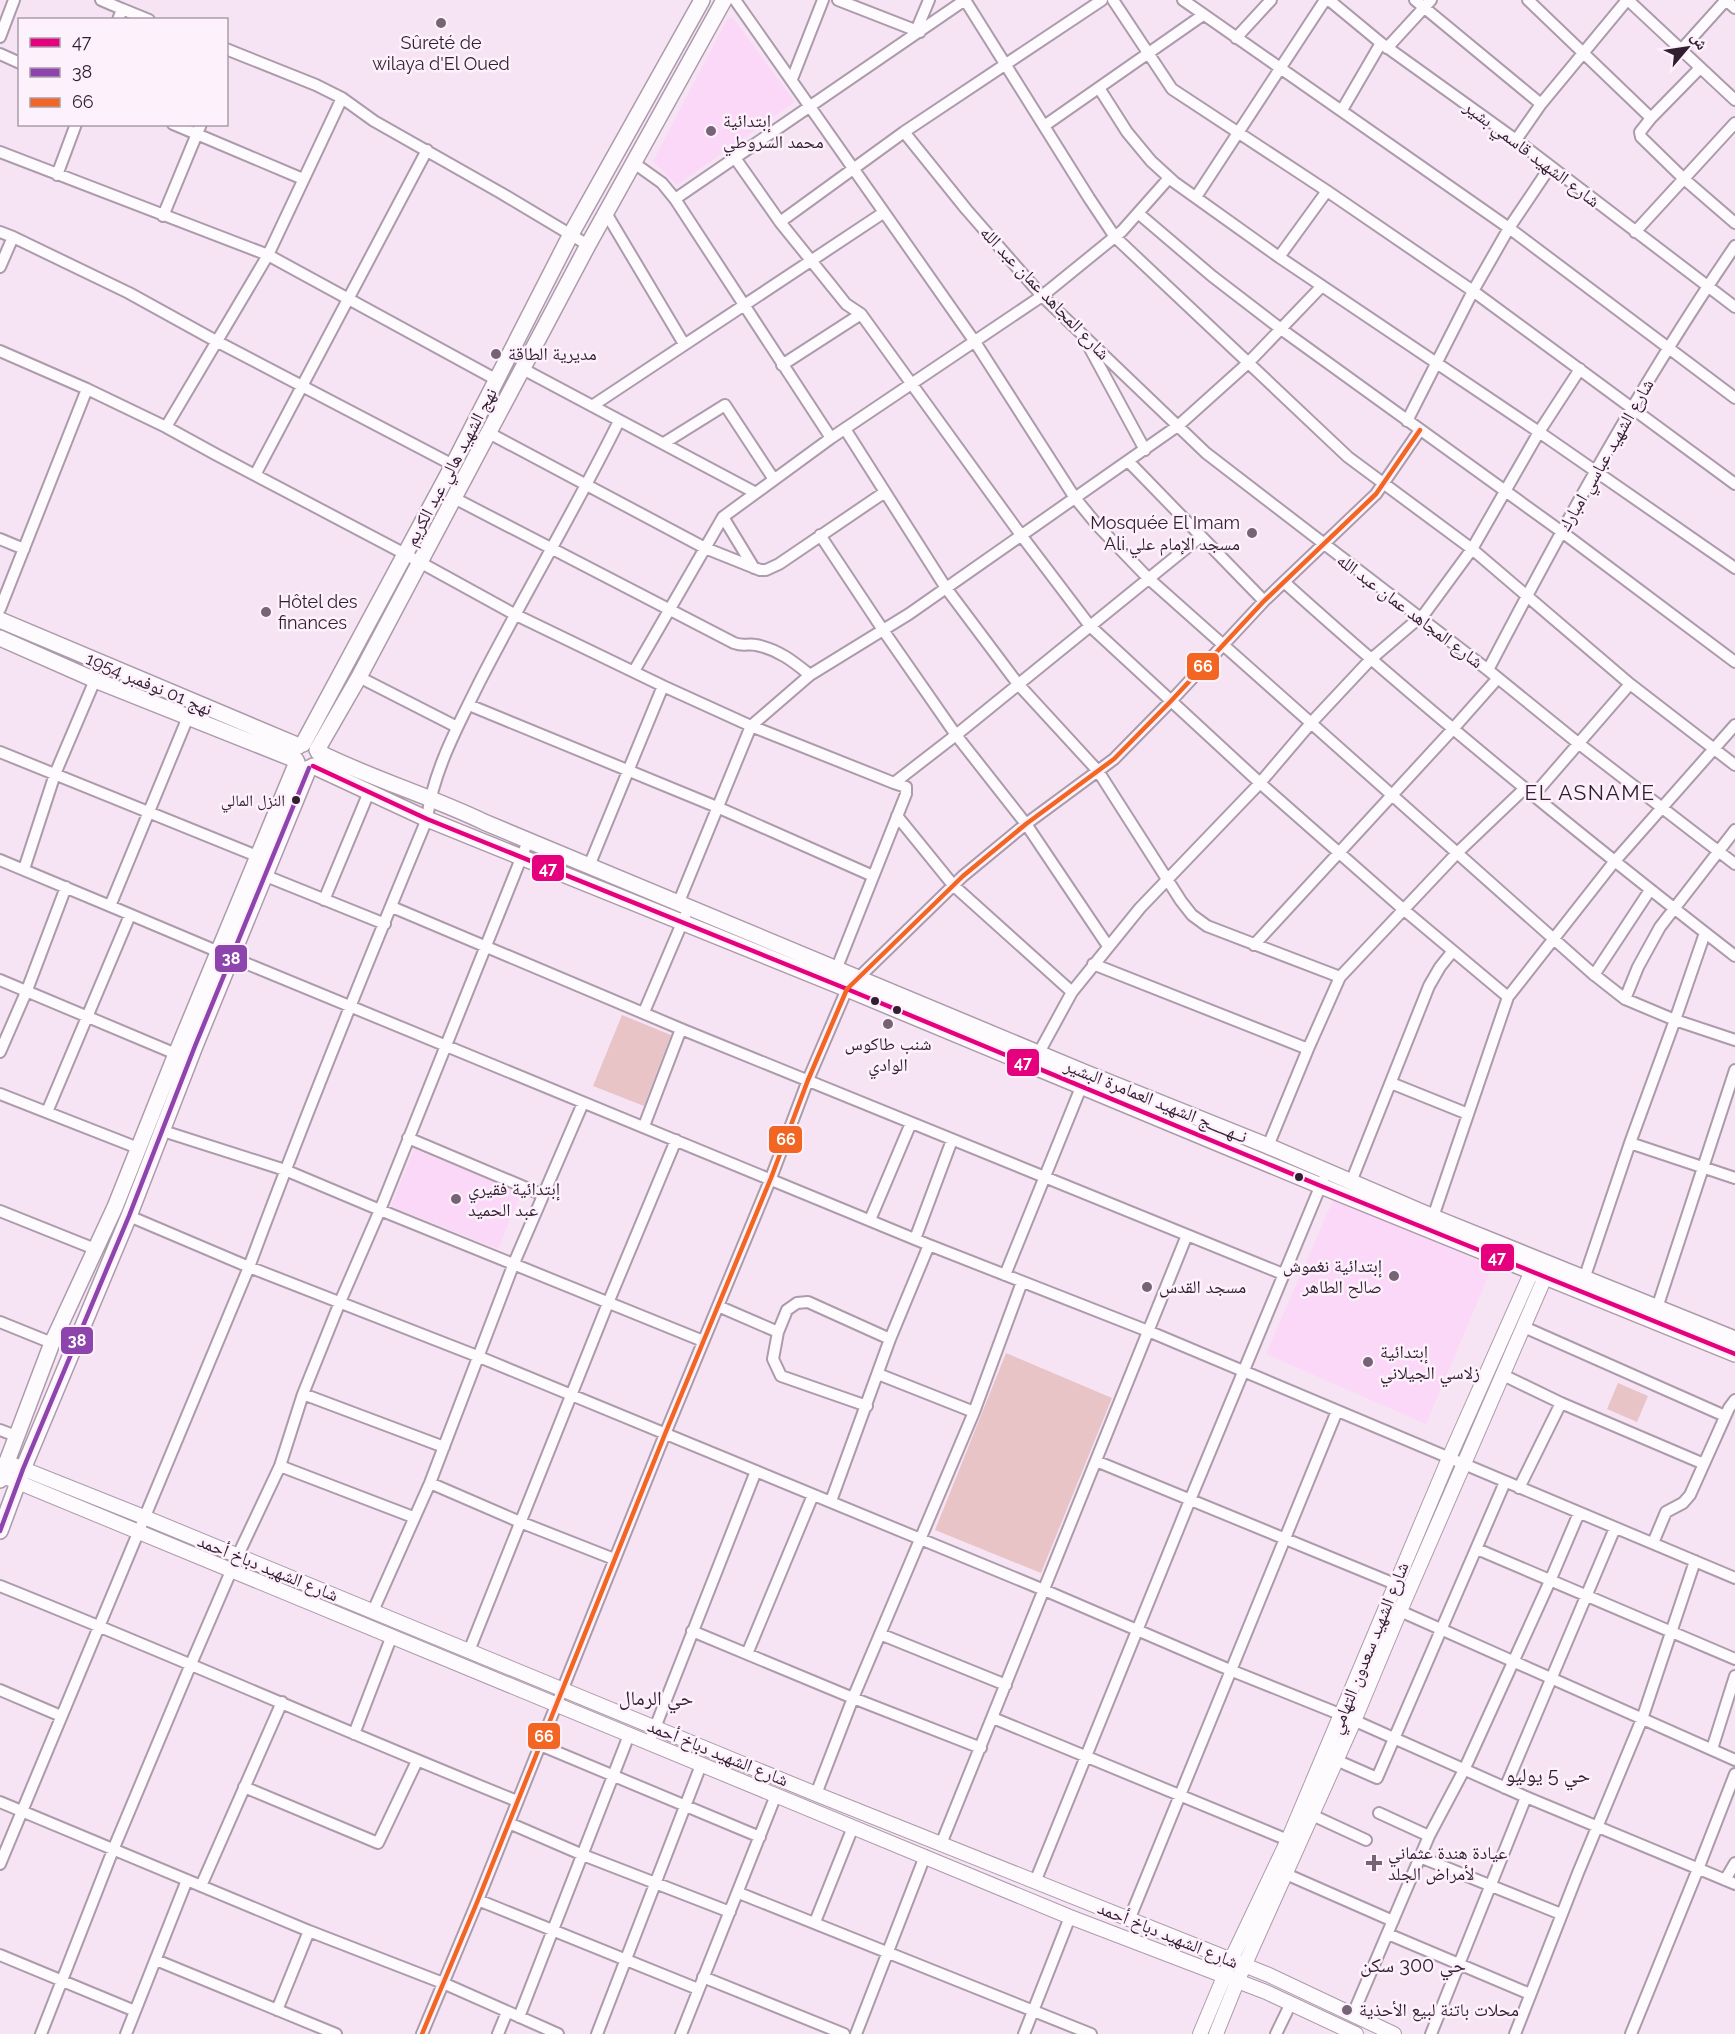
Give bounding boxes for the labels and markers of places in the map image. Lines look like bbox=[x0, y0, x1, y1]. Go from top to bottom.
marker: Sûreté de wilaya d'El Oued bbox=[434, 16, 448, 30]
place label: Sûreté de wilaya d'El Oued bbox=[372, 32, 510, 74]
place label: إبتدائية محمد السروطي bbox=[723, 110, 824, 157]
marker: إبتدائية محمد السروطي bbox=[704, 124, 718, 138]
place label: مديرية الطاقة bbox=[508, 343, 597, 364]
marker: مديرية الطاقة bbox=[489, 347, 503, 361]
place label: Mosquée El Imam Ali,مسجد الإمام علي bbox=[1090, 512, 1240, 559]
marker: Mosquée El Imam Ali,مسجد الإمام علي bbox=[1245, 526, 1259, 540]
place label: Hôtel des finances bbox=[278, 591, 358, 633]
marker: Hôtel des finances bbox=[259, 605, 273, 619]
place label: النزل المالي bbox=[221, 791, 285, 813]
marker: النزل المالي bbox=[290, 794, 302, 806]
unlabelled marker bbox=[869, 995, 881, 1007]
unlabelled marker bbox=[891, 1004, 903, 1016]
marker: شنب طاكوس الوادي bbox=[881, 1017, 895, 1031]
place label: شنب طاكوس الوادي bbox=[845, 1033, 931, 1080]
unlabelled marker bbox=[1293, 1171, 1305, 1183]
place label: إبتدائية فقيري عبد الحميد bbox=[468, 1178, 560, 1221]
marker: إبتدائية فقيري عبد الحميد bbox=[449, 1192, 463, 1206]
place label: إبتدائية نغموش صالح الطاهر bbox=[1283, 1255, 1382, 1299]
marker: إبتدائية نغموش صالح الطاهر bbox=[1387, 1269, 1401, 1283]
place label: مسجد القدس bbox=[1159, 1276, 1246, 1298]
marker: مسجد القدس bbox=[1140, 1280, 1154, 1294]
place label: إبتدائية زلاسي الجيلاني bbox=[1380, 1341, 1480, 1388]
marker: إبتدائية زلاسي الجيلاني bbox=[1361, 1355, 1375, 1369]
place label: عيادة هندة عثماني لأمراض الجلد bbox=[1388, 1842, 1507, 1885]
marker: عيادة هندة عثماني لأمراض الجلد bbox=[1365, 1854, 1383, 1872]
place label: محلات باتنة لبيع الأحذية bbox=[1359, 1999, 1519, 2022]
marker: محلات باتنة لبيع الأحذية bbox=[1340, 2003, 1354, 2017]

